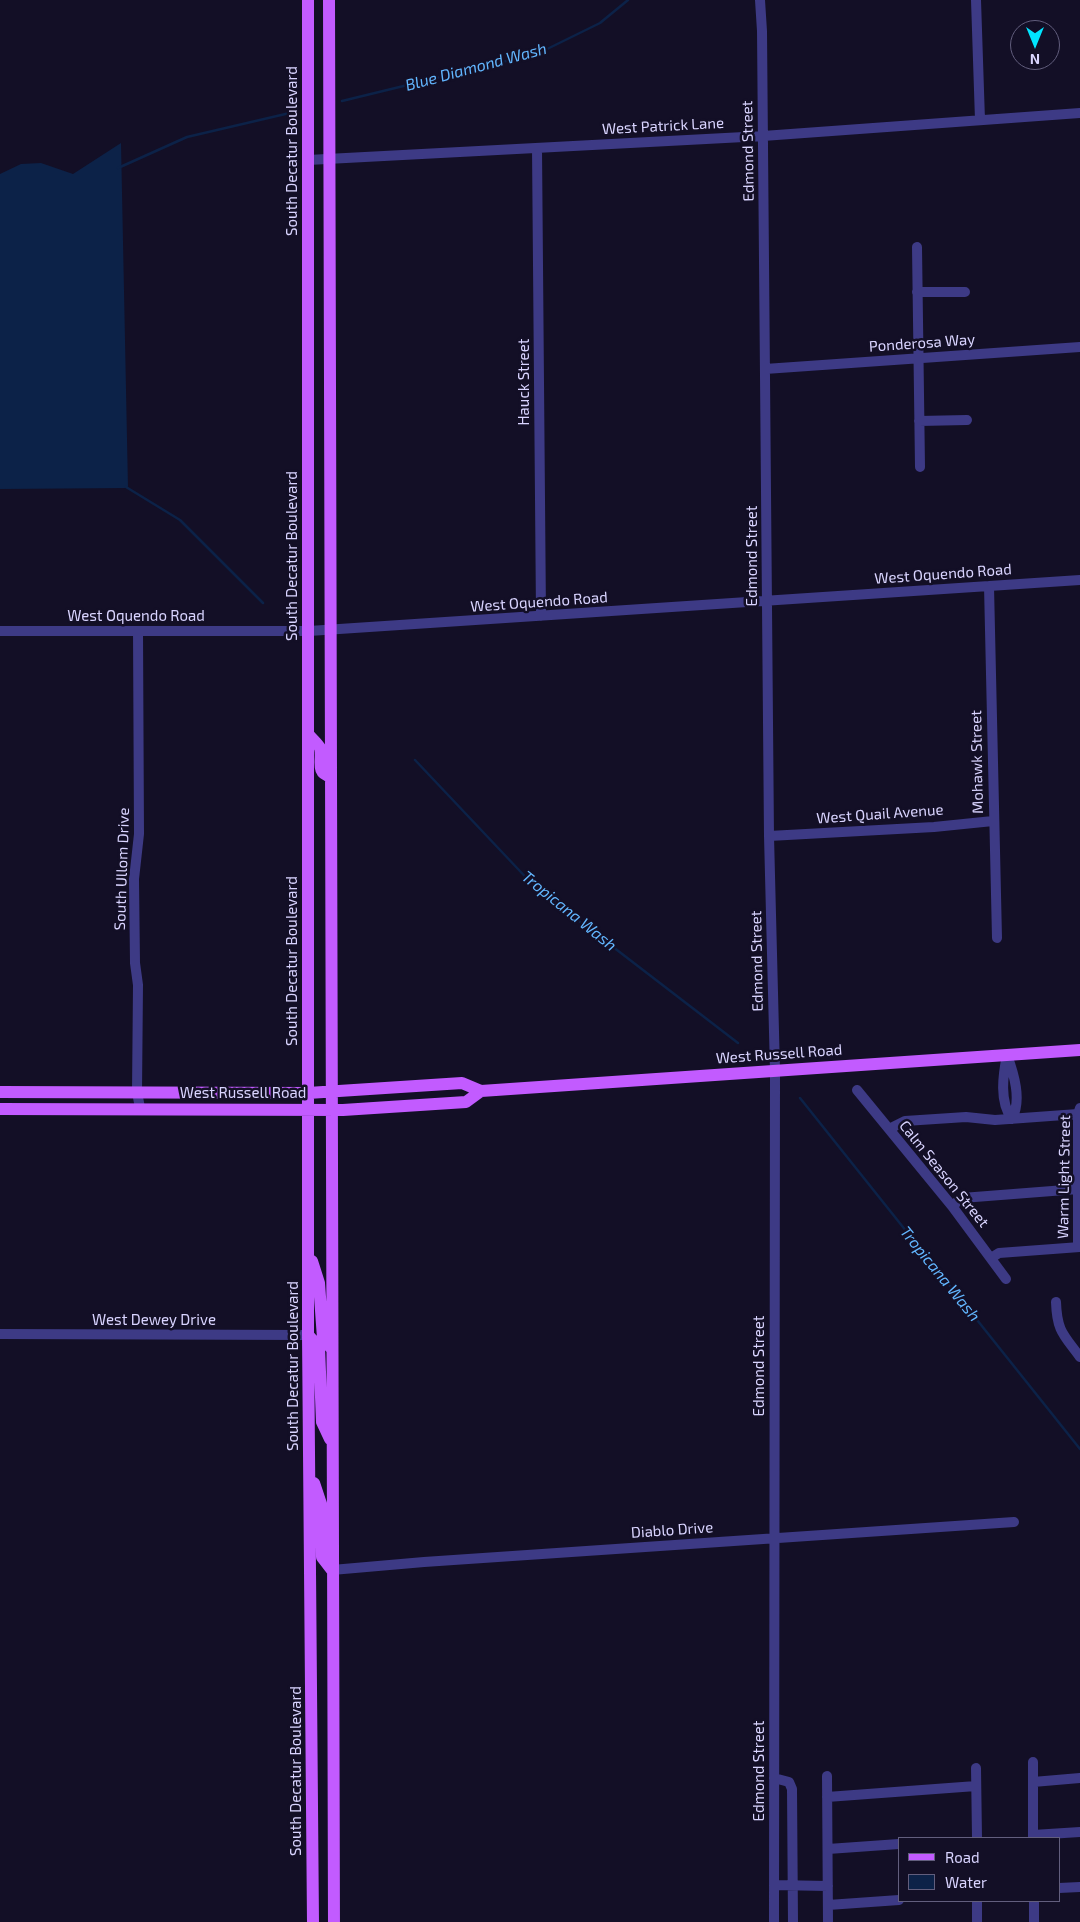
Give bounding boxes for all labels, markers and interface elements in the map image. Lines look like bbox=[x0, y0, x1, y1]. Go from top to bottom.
north arrow bbox=[1010, 20, 1060, 70]
water label: Blue Diamond Wash bbox=[403, 39, 549, 95]
text: N bbox=[1030, 51, 1040, 68]
street label: South Decatur Boulevard bbox=[283, 66, 301, 236]
street label: Edmond Street bbox=[738, 100, 758, 202]
street label: West Patrick Lane bbox=[602, 114, 724, 138]
street label: Ponderosa Way bbox=[868, 330, 976, 356]
street label: Hauck Street bbox=[515, 339, 533, 425]
street label: South Decatur Boulevard bbox=[283, 471, 301, 641]
street label: Edmond Street bbox=[743, 506, 761, 606]
street label: West Oquendo Road bbox=[874, 560, 1012, 588]
street label: West Oquendo Road bbox=[470, 588, 608, 616]
street label: West Oquendo Road bbox=[67, 607, 205, 625]
street label: Mohawk Street bbox=[967, 710, 987, 814]
street label: West Quail Avenue bbox=[816, 801, 944, 827]
street label: South Ullom Drive bbox=[111, 807, 133, 931]
water label: Tropicana Wash bbox=[518, 867, 620, 955]
street label: South Decatur Boulevard bbox=[283, 876, 301, 1046]
street label: Edmond Street bbox=[747, 910, 767, 1012]
street label: West Russell Road bbox=[715, 1041, 843, 1067]
street label: West Russell Road bbox=[180, 1084, 306, 1102]
street label: Warm Light Street bbox=[1054, 1115, 1074, 1239]
street label: Calm Season Street bbox=[895, 1117, 993, 1231]
water label: Tropicana Wash bbox=[896, 1223, 984, 1325]
street label: South Decatur Boulevard bbox=[284, 1281, 302, 1451]
street label: West Dewey Drive bbox=[92, 1311, 216, 1329]
street label: Edmond Street bbox=[750, 1316, 768, 1416]
street label: Diablo Drive bbox=[630, 1518, 714, 1542]
street label: South Decatur Boulevard bbox=[287, 1686, 305, 1856]
street label: Edmond Street bbox=[750, 1721, 768, 1821]
legend bbox=[898, 1837, 1060, 1902]
text: Road bbox=[945, 1848, 980, 1866]
text: Water bbox=[945, 1873, 987, 1891]

